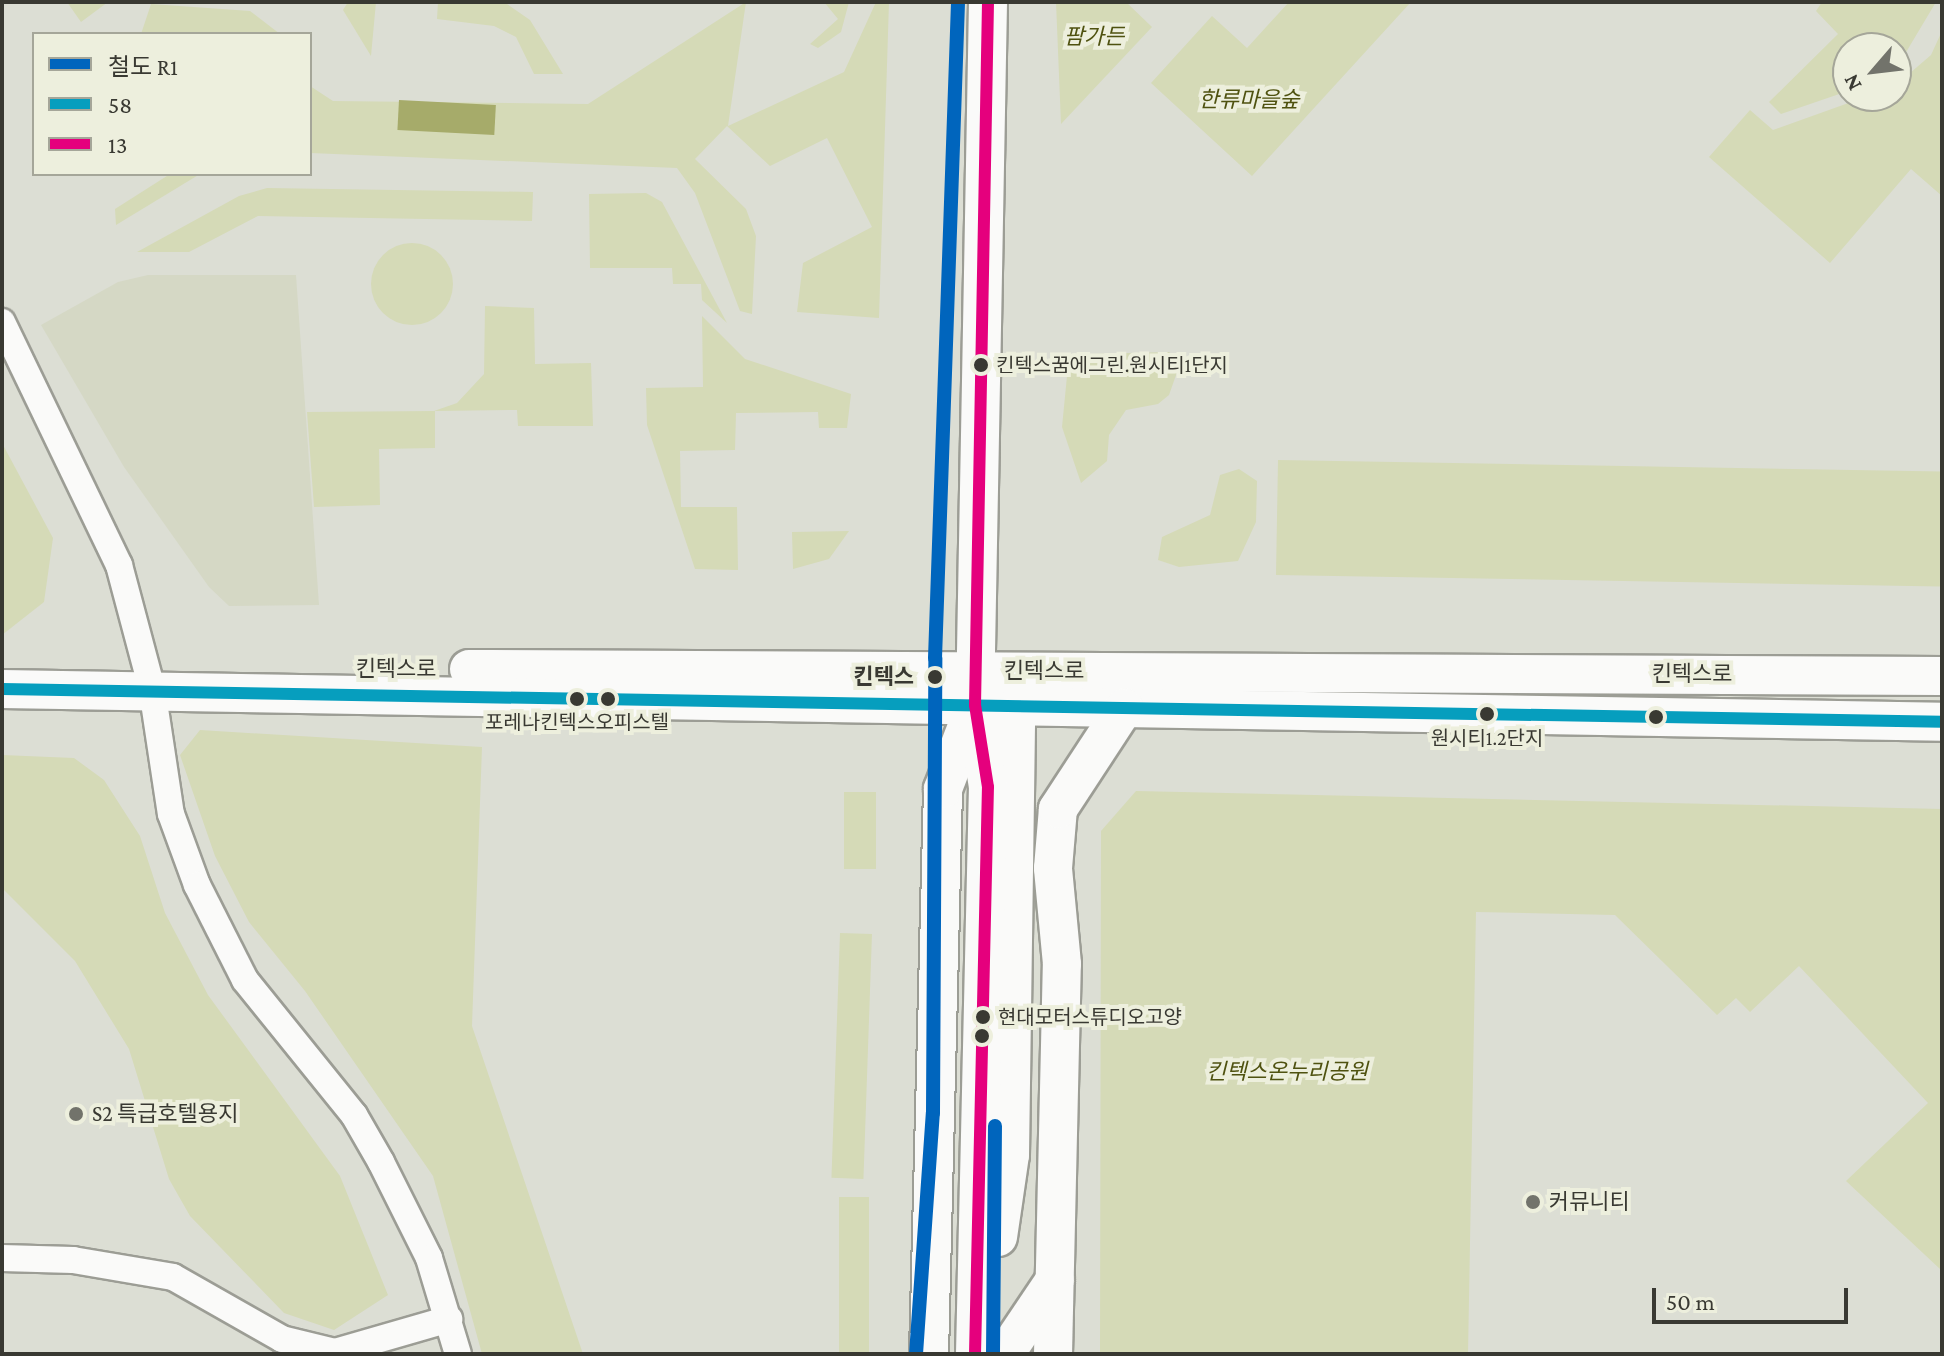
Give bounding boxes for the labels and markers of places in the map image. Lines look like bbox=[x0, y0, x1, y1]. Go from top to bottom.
place label: 킨텍스꿈에그린.원시티1단지 bbox=[996, 353, 1228, 377]
marker: 킨텍스꿈에그린.원시티1단지 bbox=[973, 357, 989, 373]
marker: 킨텍스 bbox=[921, 663, 949, 691]
place label: 킨텍스 bbox=[853, 664, 914, 690]
marker: 포레나킨텍스오피스텔 bbox=[569, 691, 585, 707]
unlabelled marker bbox=[600, 691, 616, 707]
marker: 원시티1.2단지 bbox=[1479, 706, 1495, 722]
unlabelled marker bbox=[1648, 709, 1664, 725]
place label: 포레나킨텍스오피스텔 bbox=[485, 710, 669, 734]
place label: 원시티1.2단지 bbox=[1431, 726, 1543, 750]
place label: 현대모터스튜디오고양 bbox=[998, 1005, 1182, 1029]
marker: 현대모터스튜디오고양 bbox=[975, 1009, 991, 1025]
unlabelled marker bbox=[974, 1028, 990, 1044]
place label: S2 특급호텔용지 bbox=[92, 1101, 238, 1127]
marker: S2 특급호텔용지 bbox=[67, 1105, 85, 1123]
place label: 커뮤니티 bbox=[1549, 1189, 1630, 1215]
marker: 커뮤니티 bbox=[1524, 1193, 1542, 1211]

